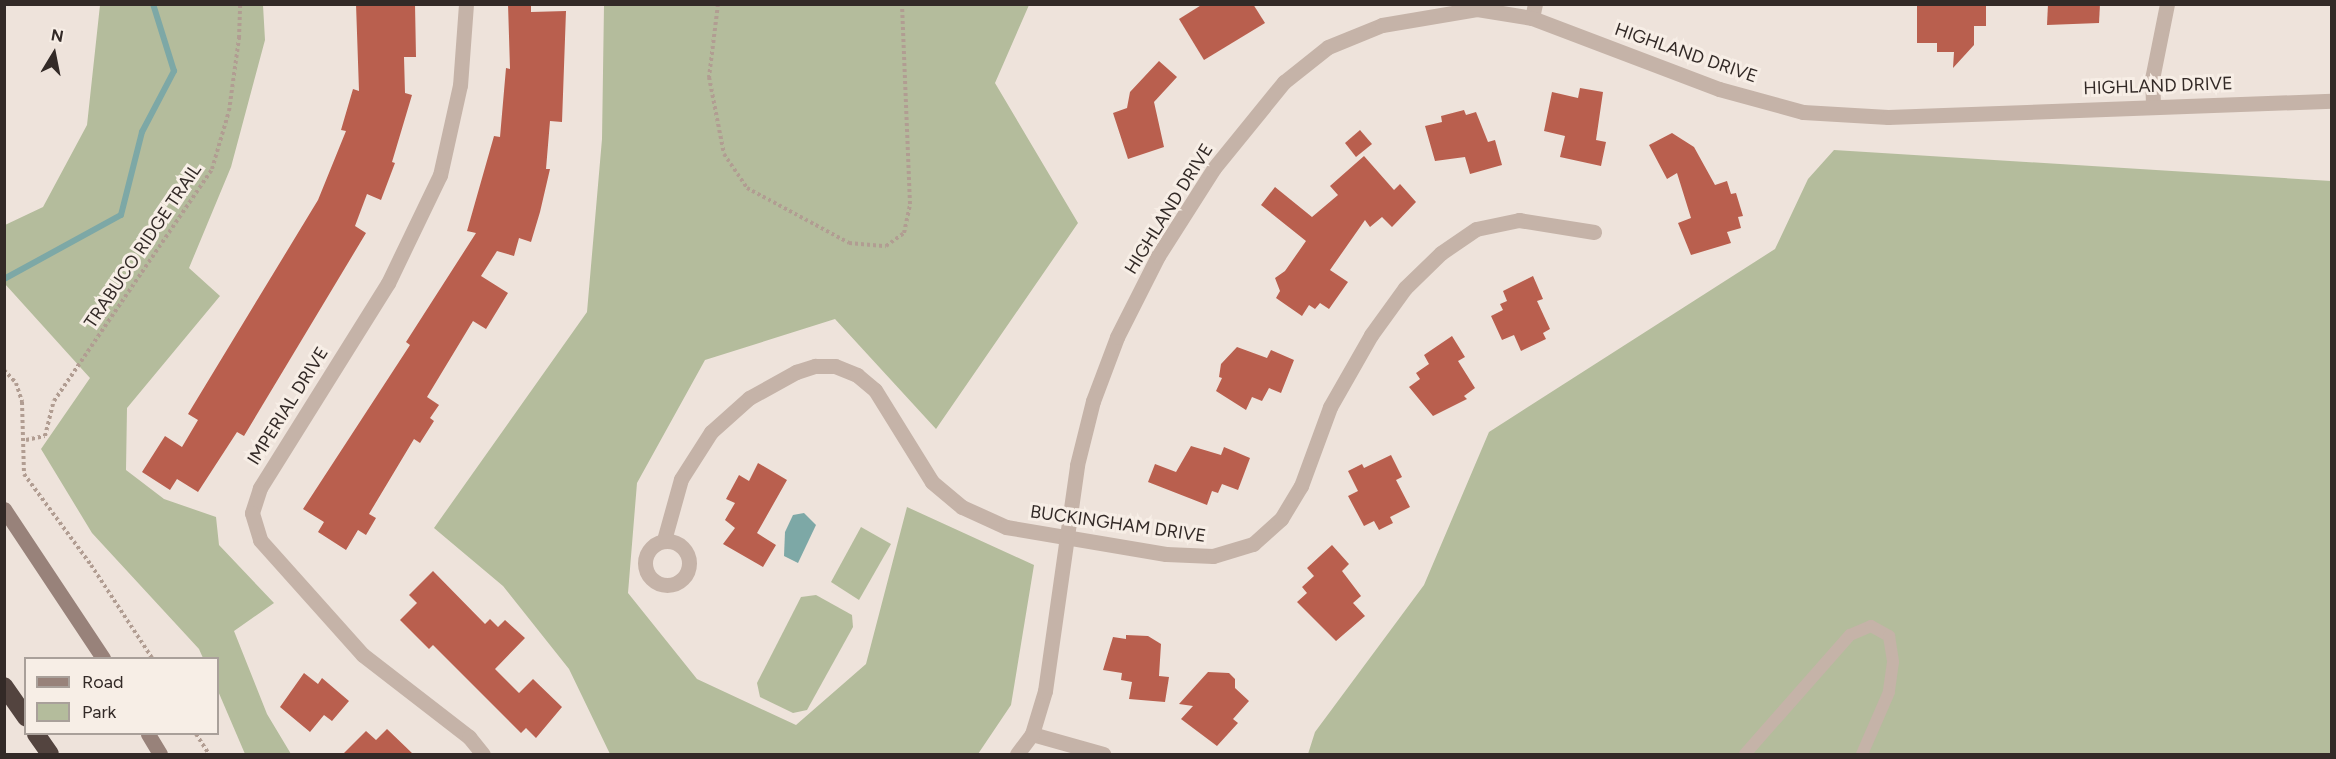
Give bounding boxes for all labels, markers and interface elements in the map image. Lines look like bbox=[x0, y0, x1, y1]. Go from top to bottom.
street label: HIGHLAND DRIVE bbox=[1612, 18, 1760, 88]
north arrow bbox=[24, 24, 84, 84]
text: N bbox=[49, 25, 65, 46]
street label: HIGHLAND DRIVE bbox=[2083, 73, 2233, 99]
street label: HIGHLAND DRIVE bbox=[1120, 140, 1218, 278]
street label: TRABUCO RIDGE TRAIL bbox=[80, 160, 206, 332]
street label: IMPERIAL DRIVE bbox=[243, 343, 333, 469]
street label: BUCKINGHAM DRIVE bbox=[1029, 501, 1207, 547]
legend bbox=[24, 657, 219, 735]
text: Road bbox=[82, 671, 123, 693]
text: Park bbox=[82, 701, 116, 723]

